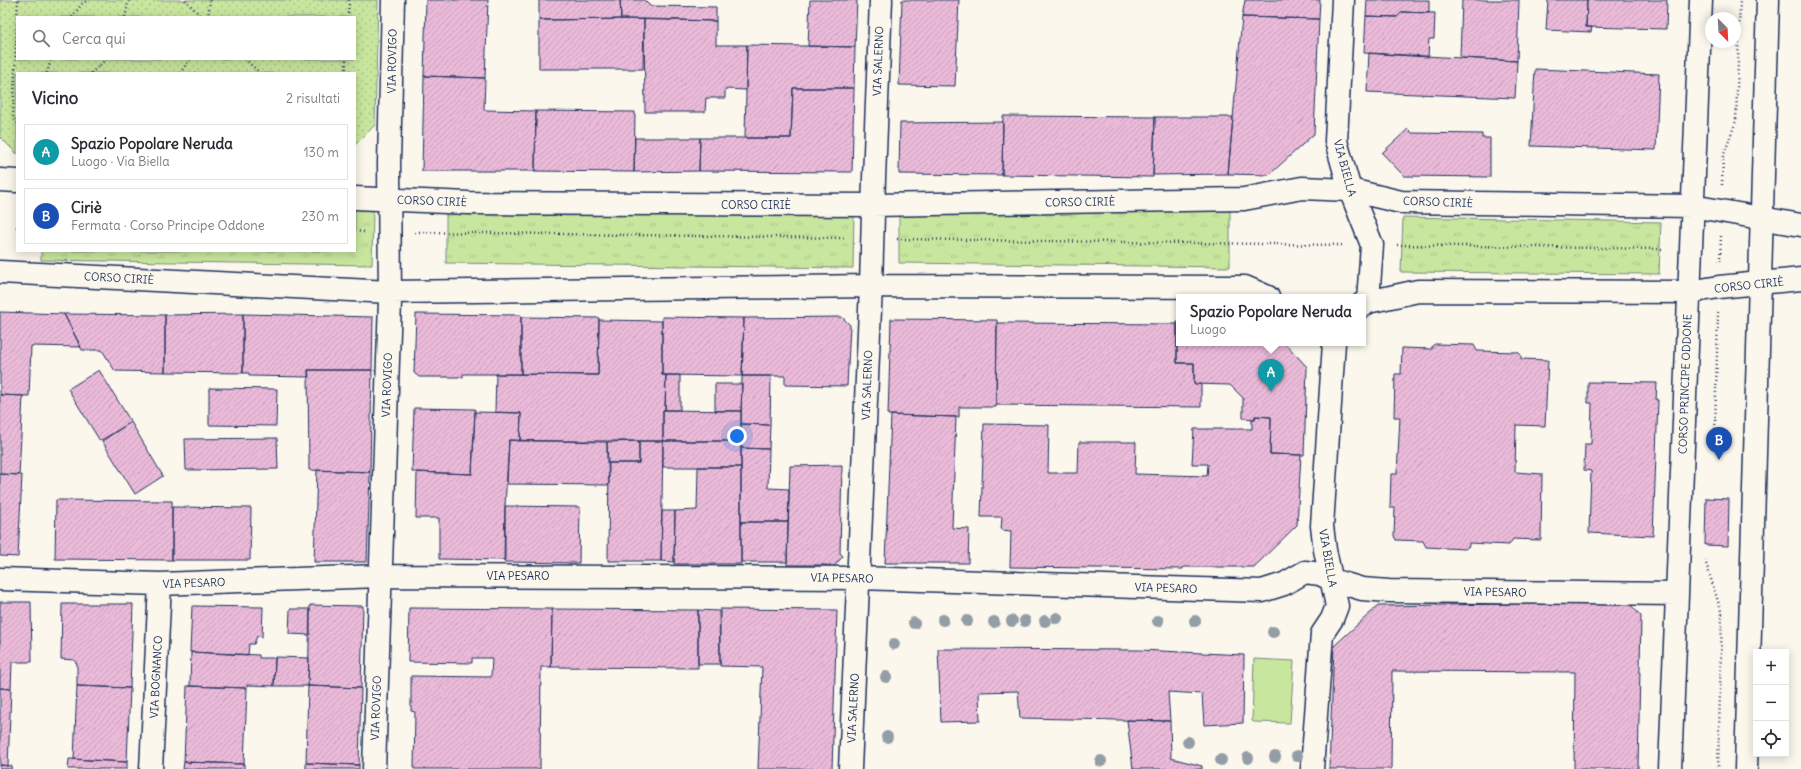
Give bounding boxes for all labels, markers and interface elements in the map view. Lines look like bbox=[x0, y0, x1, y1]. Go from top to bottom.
north arrow bbox=[1705, 12, 1741, 48]
search box bbox=[16, 16, 356, 60]
street label: VIA SALERNO bbox=[870, 26, 886, 96]
icon: search bbox=[30, 27, 52, 49]
text: Cerca qui bbox=[62, 29, 126, 48]
street label: VIA ROVIGO bbox=[384, 29, 400, 93]
text: Vicino bbox=[32, 87, 78, 109]
text: 2 risultati bbox=[286, 90, 340, 107]
text: Spazio Popolare Neruda bbox=[71, 134, 233, 153]
street label: VIA BIELLA bbox=[1331, 138, 1359, 198]
text: A bbox=[42, 144, 50, 161]
text: 130 m bbox=[303, 144, 339, 161]
text: Luogo · Via Biella bbox=[71, 153, 170, 170]
street label: CORSO CIRIÈ bbox=[397, 192, 467, 209]
street label: CORSO CIRIÈ bbox=[1045, 193, 1115, 210]
street label: CORSO CIRIÈ bbox=[1403, 193, 1473, 210]
street label: CORSO CIRIÈ bbox=[721, 197, 791, 212]
text: Ciriè bbox=[71, 198, 102, 217]
text: B bbox=[42, 208, 50, 225]
text: 230 m bbox=[301, 208, 339, 225]
text: Fermata · Corso Principe Oddone bbox=[71, 217, 265, 234]
street label: CORSO CIRIÈ bbox=[84, 268, 154, 287]
street label: CORSO CIRIÈ bbox=[1713, 273, 1785, 296]
popup bbox=[1176, 294, 1366, 346]
text: Spazio Popolare Neruda bbox=[1190, 302, 1352, 321]
street label: CORSO PRINCIPE ODDONE bbox=[1676, 314, 1694, 454]
text: Luogo bbox=[1190, 321, 1226, 338]
street label: VIA SALERNO bbox=[859, 350, 875, 420]
street label: VIA ROVIGO bbox=[379, 352, 395, 418]
pin: A bbox=[1258, 359, 1284, 392]
your location bbox=[727, 426, 747, 446]
pin: B bbox=[1706, 427, 1732, 460]
street label: VIA BIELLA bbox=[1316, 528, 1340, 588]
street label: VIA PESARO bbox=[487, 569, 550, 583]
street label: VIA PESARO bbox=[810, 570, 874, 586]
street label: VIA PESARO bbox=[162, 575, 226, 591]
street label: VIA PESARO bbox=[1134, 580, 1198, 596]
street label: VIA PESARO bbox=[1463, 584, 1527, 600]
street label: VIA BOGNANCO bbox=[147, 635, 165, 719]
map controls bbox=[1753, 649, 1789, 757]
button: + bbox=[1753, 649, 1789, 685]
street label: VIA SALERNO bbox=[844, 673, 862, 743]
street label: VIA ROVIGO bbox=[368, 675, 384, 741]
button: − bbox=[1753, 685, 1789, 721]
button: locate bbox=[1753, 721, 1789, 757]

